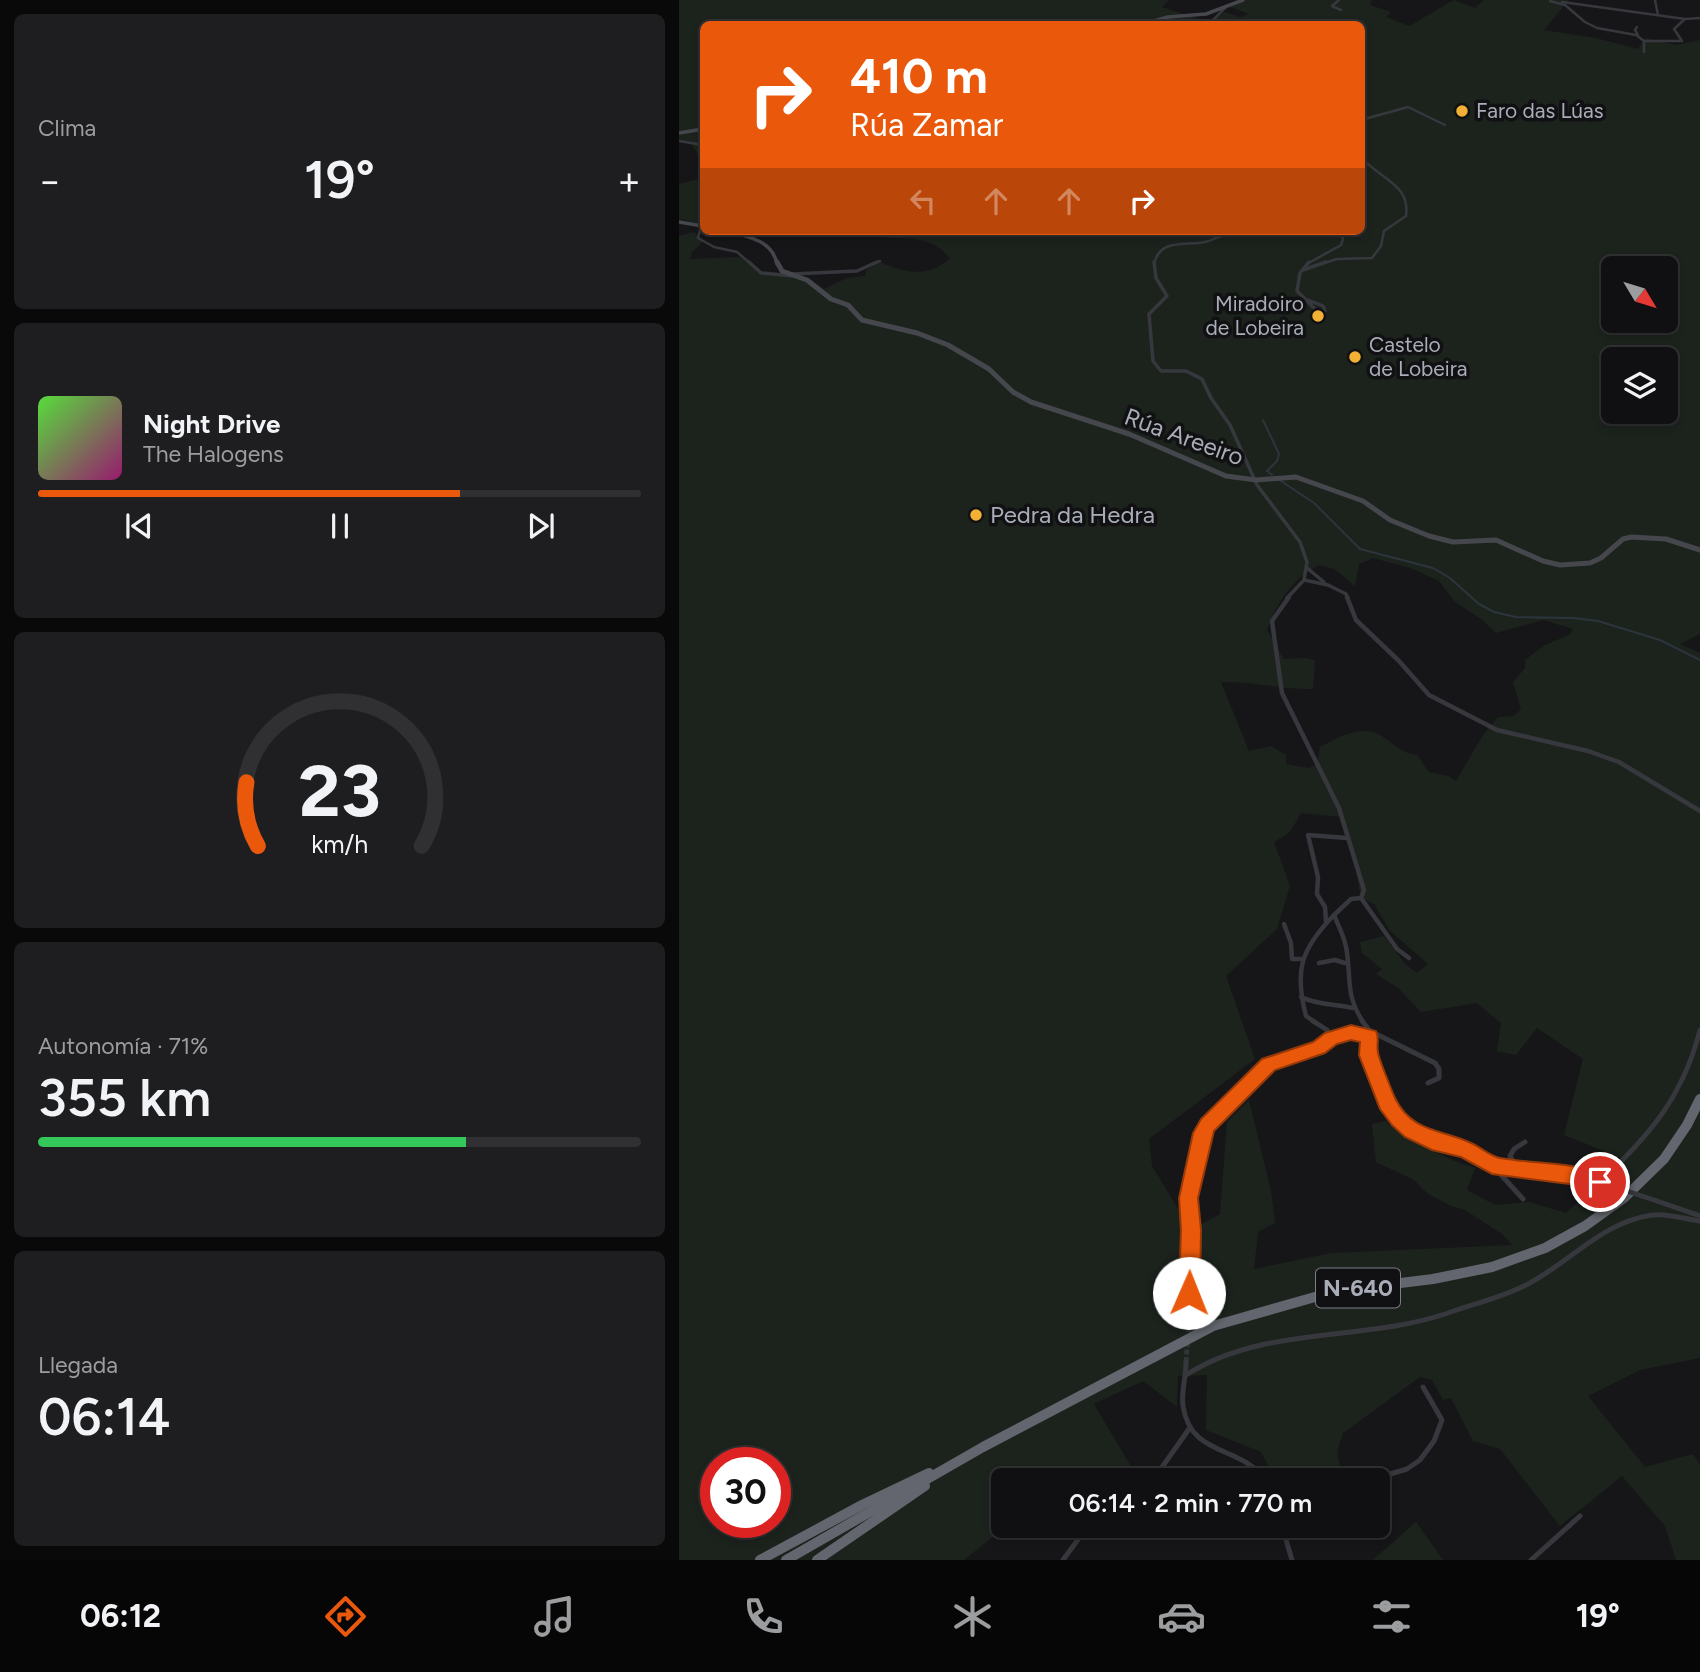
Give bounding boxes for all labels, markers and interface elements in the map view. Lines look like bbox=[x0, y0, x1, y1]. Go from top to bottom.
text: 410 m bbox=[850, 46, 988, 105]
icon: right bbox=[735, 49, 826, 140]
place label: Faro das Lúas bbox=[1476, 98, 1604, 123]
marker: Faro das Lúas bbox=[1454, 103, 1470, 119]
text: Rúa Zamar bbox=[850, 106, 1003, 144]
text: Clima bbox=[38, 114, 96, 142]
text: 19° bbox=[304, 149, 375, 211]
text: − bbox=[38, 158, 62, 204]
text: + bbox=[617, 158, 641, 204]
icon: left bbox=[904, 182, 942, 220]
icon: ahead bbox=[977, 182, 1015, 220]
icon: ahead bbox=[1050, 182, 1088, 220]
icon: right bbox=[1123, 182, 1161, 220]
north arrow bbox=[1601, 256, 1678, 332]
map controls bbox=[1601, 256, 1678, 424]
place label: Miradoiro de Lobeira bbox=[1205, 291, 1304, 340]
marker: Miradoiro de Lobeira bbox=[1310, 308, 1326, 324]
place label: Castelo de Lobeira bbox=[1369, 332, 1468, 381]
button: layers bbox=[1601, 347, 1678, 424]
marker: Castelo de Lobeira bbox=[1347, 349, 1363, 365]
street label: Rúa Areeiro bbox=[1121, 402, 1248, 471]
text: Night Drive bbox=[143, 408, 280, 440]
text: The Halogens bbox=[143, 440, 284, 468]
place label: Pedra da Hedra bbox=[990, 500, 1155, 529]
icon: previous bbox=[120, 507, 158, 545]
icon: pause bbox=[321, 507, 359, 545]
icon: next bbox=[522, 507, 560, 545]
marker: Pedra da Hedra bbox=[968, 507, 984, 523]
text: 23 bbox=[298, 747, 381, 834]
text: km/h bbox=[311, 829, 368, 859]
text: Autonomía · 71% bbox=[38, 1032, 208, 1060]
text: 355 km bbox=[38, 1067, 211, 1129]
pin bbox=[1570, 1152, 1630, 1212]
icon: arrive bbox=[1581, 1163, 1619, 1201]
position arrow bbox=[1152, 1256, 1226, 1330]
road number: N-640 bbox=[1316, 1268, 1400, 1308]
text: Llegada bbox=[38, 1351, 118, 1379]
text: 06:14 bbox=[38, 1386, 171, 1448]
speed limit sign: 30 bbox=[700, 1447, 791, 1538]
text: 06:14 · 2 min · 770 m bbox=[1069, 1487, 1312, 1519]
icon: directions bbox=[321, 1592, 370, 1641]
icon: music bbox=[530, 1592, 579, 1641]
icon: phone bbox=[739, 1592, 788, 1641]
icon: climate bbox=[948, 1592, 997, 1641]
icon: car bbox=[1157, 1592, 1206, 1641]
icon: filters bbox=[1367, 1592, 1416, 1641]
text: 06:12 bbox=[80, 1597, 161, 1635]
text: 19° bbox=[1576, 1597, 1620, 1635]

